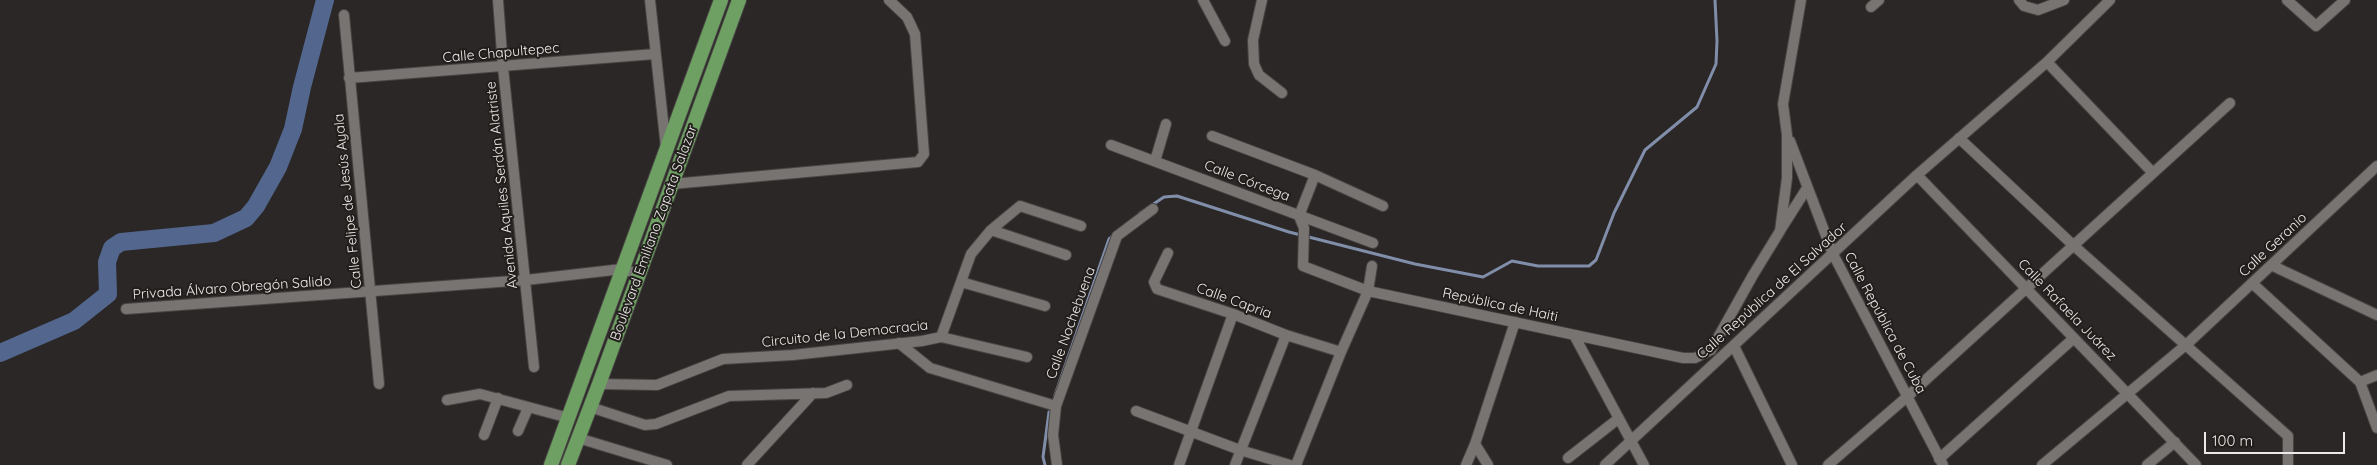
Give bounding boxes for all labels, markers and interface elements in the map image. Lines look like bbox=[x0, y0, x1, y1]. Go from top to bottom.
street label: Calle Chapultepec bbox=[442, 40, 560, 66]
street label: Avenida Aquiles Serdán Alatriste bbox=[483, 80, 521, 290]
street label: Calle Felipe de Jesús Ayala bbox=[330, 113, 366, 289]
street label: Boulevard Emiliano Zapata Salazar bbox=[607, 123, 701, 343]
street label: Calle Córcega bbox=[1202, 157, 1292, 205]
street label: Calle Geranio bbox=[2236, 209, 2310, 281]
street label: Calle República de El Salvador bbox=[1693, 219, 1851, 363]
street label: Calle República de Cuba bbox=[1841, 249, 1929, 397]
street label: Calle Rafaela Juárez bbox=[2014, 256, 2120, 364]
street label: Calle Nochebuena bbox=[1043, 265, 1099, 381]
street label: Privada Álvaro Obregón Salido bbox=[132, 273, 332, 303]
street label: Calle Capria bbox=[1194, 280, 1274, 322]
street label: República de Haiti bbox=[1441, 285, 1559, 325]
street label: Circuito de la Democracia bbox=[761, 317, 929, 351]
scale bar bbox=[2207, 422, 2348, 454]
text: 100 m bbox=[2212, 431, 2253, 450]

